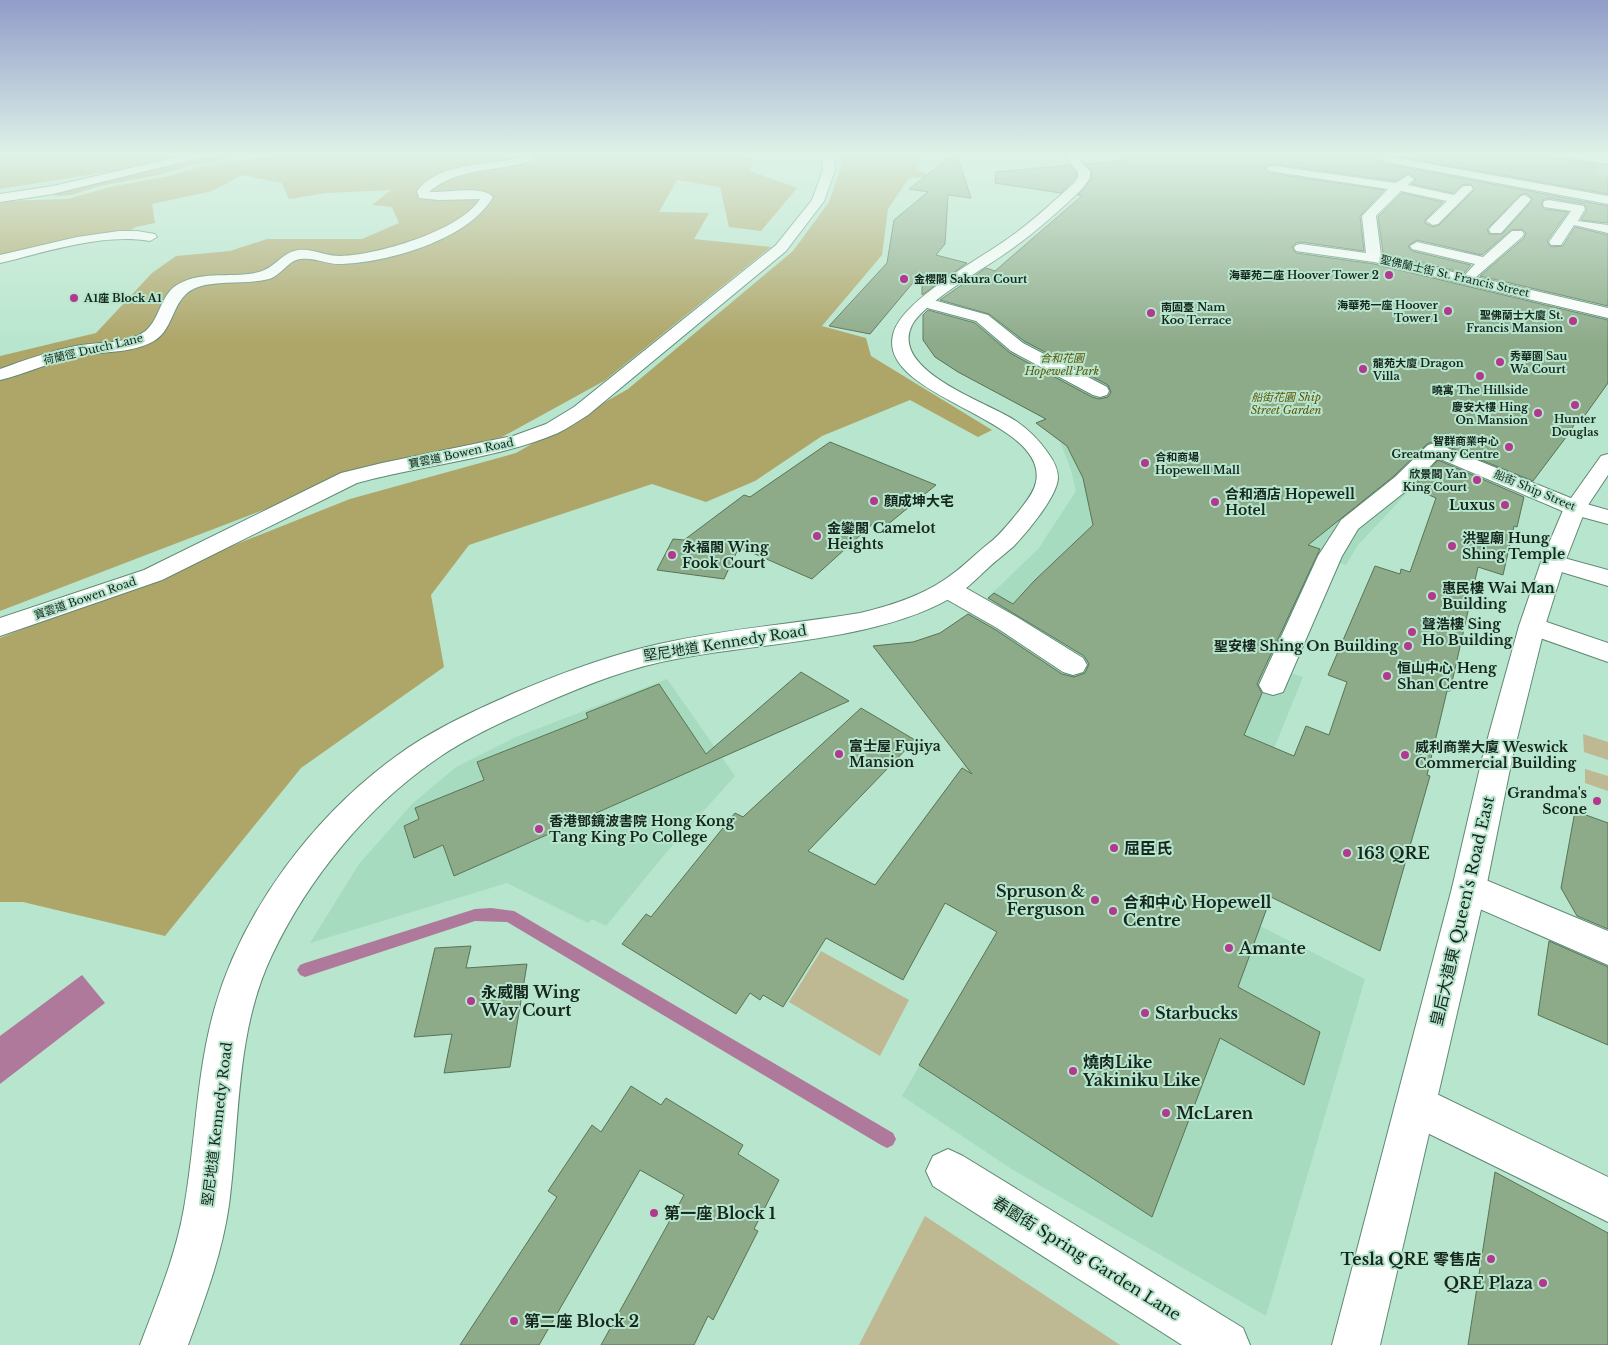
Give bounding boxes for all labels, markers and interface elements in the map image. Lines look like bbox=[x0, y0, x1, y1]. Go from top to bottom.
street label: 聖佛蘭士街 St. Francis Street bbox=[1379, 252, 1532, 300]
place label: 海華苑二座 Hoover Tower 2 bbox=[1229, 268, 1379, 282]
marker: 海華苑二座 Hoover Tower 2 bbox=[1383, 269, 1395, 281]
place label: 金櫻閣 Sakura Court bbox=[914, 272, 1028, 286]
marker: 金櫻閣 Sakura Court bbox=[898, 273, 910, 285]
place label: A1座 Block A1 bbox=[83, 291, 162, 305]
marker: A1座 Block A1 bbox=[68, 292, 80, 304]
place label: 海華苑一座 Hoover Tower 1 bbox=[1337, 298, 1439, 325]
place label: 南固臺 Nam Koo Terrace bbox=[1161, 300, 1232, 327]
marker: 海華苑一座 Hoover Tower 1 bbox=[1442, 305, 1454, 317]
marker: 南固臺 Nam Koo Terrace bbox=[1145, 307, 1157, 319]
place label: 聖佛蘭士大廈 St. Francis Mansion bbox=[1466, 308, 1563, 335]
marker: 聖佛蘭士大廈 St. Francis Mansion bbox=[1567, 315, 1579, 327]
street label: 荷蘭徑 Dutch Lane bbox=[42, 331, 144, 367]
place label: 秀華園 Sau Wa Court bbox=[1509, 349, 1568, 376]
park label: 合和花園 Hopewell Park bbox=[1024, 351, 1100, 378]
place label: 龍苑大廈 Dragon Villa bbox=[1372, 356, 1464, 383]
marker: 秀華園 Sau Wa Court bbox=[1494, 356, 1506, 368]
marker: 龍苑大廈 Dragon Villa bbox=[1357, 363, 1369, 375]
marker: 曉寓 The Hillside bbox=[1474, 370, 1486, 382]
place label: 曉寓 The Hillside bbox=[1432, 383, 1529, 397]
park label: 船街花園 Ship Street Garden bbox=[1251, 390, 1321, 417]
marker: Hunter Douglas bbox=[1569, 399, 1581, 411]
place label: 慶安大樓 Hing On Mansion bbox=[1452, 400, 1528, 427]
marker: 慶安大樓 Hing On Mansion bbox=[1532, 407, 1544, 419]
place label: Hunter Douglas bbox=[1551, 412, 1599, 439]
place label: 智群商業中心 Greatmany Centre bbox=[1392, 434, 1500, 461]
street label: 寶雲道 Bowen Road bbox=[407, 435, 515, 471]
marker: 智群商業中心 Greatmany Centre bbox=[1503, 441, 1515, 453]
place label: 合和商場 Hopewell Mall bbox=[1155, 450, 1240, 477]
marker: 合和商場 Hopewell Mall bbox=[1139, 457, 1151, 469]
place label: 欣景閣 Yan King Court bbox=[1403, 467, 1468, 494]
street label: 船街 Ship Street bbox=[1492, 467, 1579, 514]
marker: 欣景閣 Yan King Court bbox=[1471, 474, 1483, 486]
place label: 合和酒店 Hopewell Hotel bbox=[1225, 485, 1355, 519]
place label: 顏成坤大宅 bbox=[884, 492, 954, 510]
marker: 顏成坤大宅 bbox=[868, 495, 880, 507]
marker: 合和酒店 Hopewell Hotel bbox=[1209, 496, 1221, 508]
place label: Luxus bbox=[1449, 496, 1495, 514]
marker: Luxus bbox=[1499, 499, 1511, 511]
place label: 金鑾閣 Camelot Heights bbox=[827, 519, 936, 553]
place label: 洪聖廟 Hung Shing Temple bbox=[1462, 529, 1565, 563]
marker: 金鑾閣 Camelot Heights bbox=[811, 530, 823, 542]
place label: 永福閣 Wing Fook Court bbox=[682, 538, 769, 572]
marker: 洪聖廟 Hung Shing Temple bbox=[1446, 540, 1458, 552]
marker: 永福閣 Wing Fook Court bbox=[666, 549, 678, 561]
street label: 寶雲道 Bowen Road bbox=[32, 574, 138, 622]
place label: 惠民樓 Wai Man Building bbox=[1442, 579, 1555, 613]
marker: 惠民樓 Wai Man Building bbox=[1426, 590, 1438, 602]
place label: 聲浩樓 Sing Ho Building bbox=[1422, 615, 1513, 649]
street label: 堅尼地道 Kennedy Road bbox=[642, 621, 808, 665]
marker: 聲浩樓 Sing Ho Building bbox=[1406, 626, 1418, 638]
place label: 聖安樓 Shing On Building bbox=[1214, 637, 1398, 655]
marker: 聖安樓 Shing On Building bbox=[1402, 640, 1414, 652]
place label: 恒山中心 Heng Shan Centre bbox=[1397, 659, 1497, 693]
marker: 恒山中心 Heng Shan Centre bbox=[1381, 670, 1393, 682]
place label: 富士屋 Fujiya Mansion bbox=[849, 737, 941, 771]
place label: 威利商業大廈 Weswick Commercial Building bbox=[1415, 738, 1576, 772]
marker: 富士屋 Fujiya Mansion bbox=[833, 748, 845, 760]
marker: 威利商業大廈 Weswick Commercial Building bbox=[1399, 749, 1411, 761]
place label: Grandma's Scone bbox=[1507, 784, 1587, 818]
street label: 皇后大道東 Queen's Road East bbox=[1426, 794, 1498, 1028]
marker: Grandma's Scone bbox=[1591, 795, 1603, 807]
place label: 香港鄧鏡波書院 Hong Kong Tang King Po College bbox=[549, 812, 735, 846]
marker: 香港鄧鏡波書院 Hong Kong Tang King Po College bbox=[533, 823, 545, 835]
place label: 屈臣氏 bbox=[1124, 838, 1172, 858]
marker: 屈臣氏 bbox=[1108, 842, 1120, 854]
place label: 163 QRE bbox=[1357, 843, 1430, 863]
marker: 163 QRE bbox=[1341, 847, 1353, 859]
place label: Spruson & Ferguson bbox=[996, 881, 1085, 919]
place label: 合和中心 Hopewell Centre bbox=[1123, 892, 1272, 930]
marker: Spruson & Ferguson bbox=[1089, 894, 1101, 906]
marker: 合和中心 Hopewell Centre bbox=[1107, 905, 1119, 917]
place label: Amante bbox=[1238, 938, 1306, 958]
marker: Amante bbox=[1223, 942, 1235, 954]
place label: 永威閣 Wing Way Court bbox=[480, 982, 581, 1020]
marker: 永威閣 Wing Way Court bbox=[465, 995, 477, 1007]
place label: Starbucks bbox=[1155, 1003, 1238, 1023]
marker: Starbucks bbox=[1139, 1007, 1151, 1019]
street label: 堅尼地道 Kennedy Road bbox=[198, 1040, 236, 1207]
place label: 燒肉Like Yakiniku Like bbox=[1082, 1052, 1200, 1090]
marker: 燒肉Like Yakiniku Like bbox=[1067, 1065, 1079, 1077]
place label: McLaren bbox=[1176, 1103, 1253, 1123]
marker: McLaren bbox=[1160, 1107, 1172, 1119]
street label: 春園街 Spring Garden Lane bbox=[989, 1192, 1185, 1324]
place label: 第一座 Block 1 bbox=[664, 1203, 776, 1223]
marker: 第一座 Block 1 bbox=[648, 1207, 660, 1219]
place label: Tesla QRE 零售店 bbox=[1340, 1249, 1481, 1269]
marker: Tesla QRE 零售店 bbox=[1485, 1253, 1497, 1265]
place label: QRE Plaza bbox=[1444, 1273, 1533, 1293]
marker: QRE Plaza bbox=[1537, 1277, 1549, 1289]
place label: 第二座 Block 2 bbox=[524, 1311, 639, 1331]
marker: 第二座 Block 2 bbox=[508, 1315, 520, 1327]

